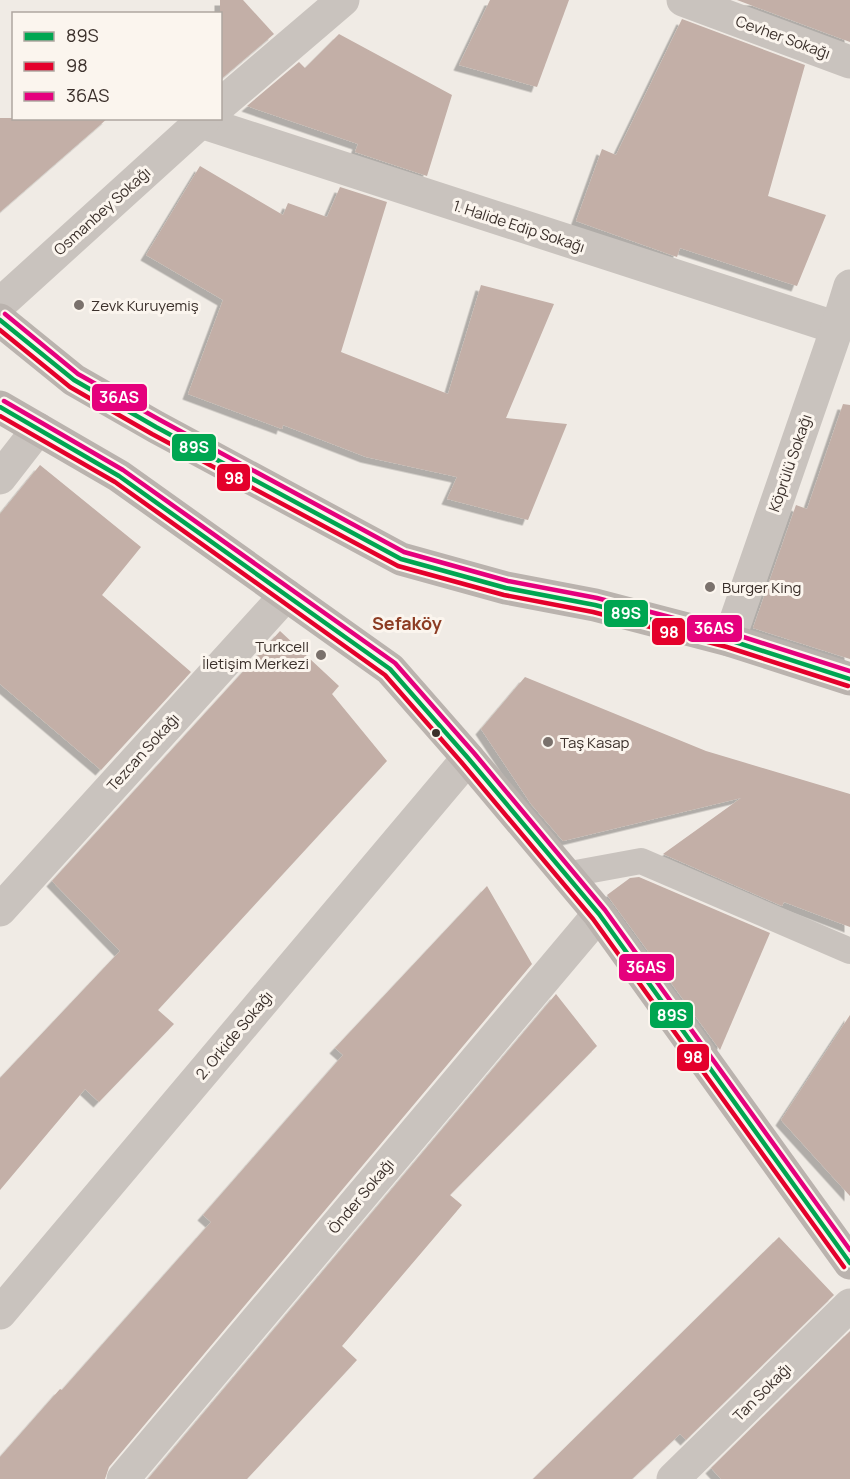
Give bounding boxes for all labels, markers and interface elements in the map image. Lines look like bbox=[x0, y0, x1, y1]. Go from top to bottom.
street label: Cevher Sokağı bbox=[733, 10, 833, 64]
legend bbox=[12, 12, 222, 120]
text: 89S bbox=[66, 23, 99, 47]
text: 98 bbox=[66, 53, 88, 77]
text: 36AS bbox=[66, 83, 109, 107]
street label: Osmanbey Sokağı bbox=[49, 162, 155, 260]
street label: 1. Halide Edip Sokağı bbox=[450, 195, 588, 257]
place label: Zevk Kuruyemiş bbox=[91, 295, 199, 316]
marker: Zevk Kuruyemiş bbox=[72, 298, 86, 312]
line badge: 36AS bbox=[91, 383, 148, 412]
text: 36AS bbox=[99, 386, 139, 408]
street label: Köprülü Sokağı bbox=[763, 411, 817, 515]
line badge: 89S bbox=[171, 433, 217, 462]
text: 89S bbox=[179, 436, 209, 458]
line badge: 98 bbox=[216, 463, 251, 492]
text: 98 bbox=[224, 467, 244, 489]
place label: Burger King bbox=[722, 577, 801, 598]
marker: Burger King bbox=[703, 580, 717, 594]
line badge: 89S bbox=[603, 599, 649, 628]
text: 89S bbox=[611, 602, 641, 624]
district label: Sefaköy bbox=[372, 611, 442, 635]
line badge: 36AS bbox=[686, 614, 743, 643]
line badge: 98 bbox=[651, 617, 686, 646]
text: 36AS bbox=[694, 617, 734, 639]
text: 98 bbox=[659, 621, 679, 643]
place label: Turkcell İletişim Merkezi bbox=[202, 636, 309, 674]
marker: Turkcell İletişim Merkezi bbox=[314, 648, 328, 662]
street label: Tezcan Sokağı bbox=[102, 708, 184, 796]
unlabelled marker bbox=[430, 727, 442, 739]
place label: Taş Kasap bbox=[560, 732, 630, 753]
marker: Taş Kasap bbox=[541, 735, 555, 749]
line badge: 36AS bbox=[618, 953, 675, 982]
text: 36AS bbox=[626, 956, 666, 978]
street label: 2. Orkide Sokağı bbox=[191, 986, 277, 1084]
line badge: 89S bbox=[649, 1001, 694, 1029]
text: 89S bbox=[657, 1004, 687, 1026]
line badge: 98 bbox=[676, 1043, 710, 1072]
text: 98 bbox=[683, 1046, 703, 1068]
street label: Önder Sokağı bbox=[323, 1154, 399, 1238]
street label: Tan Sokağı bbox=[728, 1358, 796, 1426]

